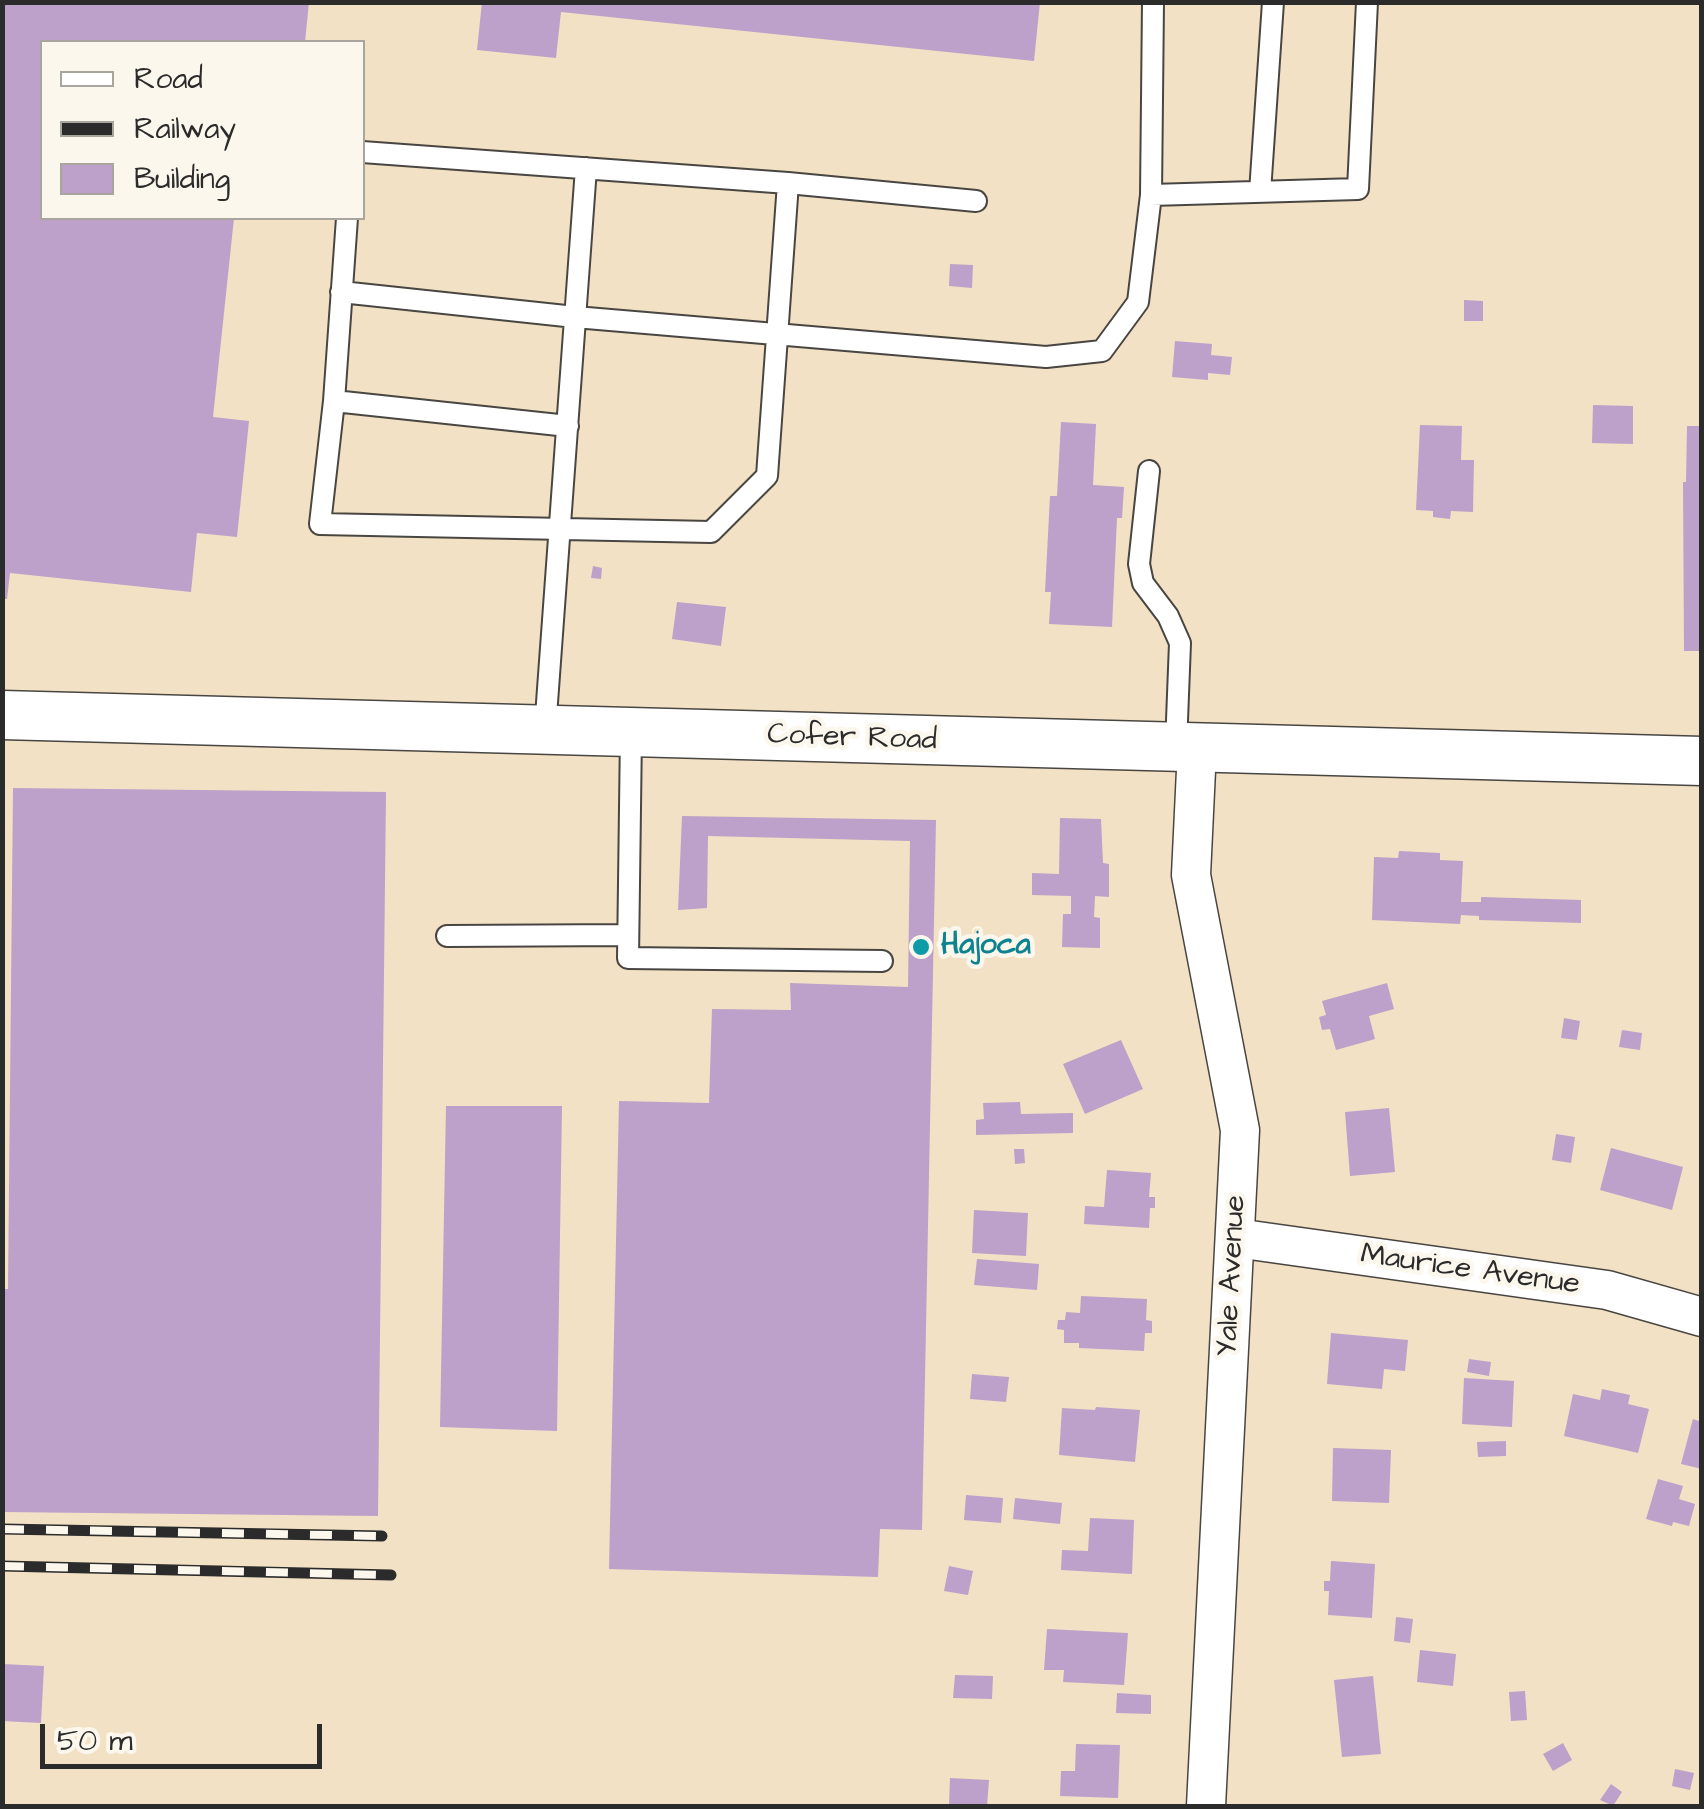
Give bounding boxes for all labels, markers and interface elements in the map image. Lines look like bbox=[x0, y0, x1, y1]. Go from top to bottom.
legend bbox=[40, 40, 365, 220]
text: Road bbox=[134, 58, 203, 100]
text: Railway bbox=[134, 108, 236, 150]
text: Building bbox=[134, 158, 230, 200]
street label: Cofer Road bbox=[767, 718, 937, 760]
place label: Hajoca bbox=[941, 929, 1031, 965]
marker: Hajoca bbox=[910, 936, 932, 958]
street label: Yale Avenue bbox=[1211, 1194, 1255, 1358]
street label: Maurice Avenue bbox=[1358, 1238, 1582, 1304]
scale bar bbox=[45, 1704, 328, 1766]
text: 50 m bbox=[57, 1720, 133, 1762]

